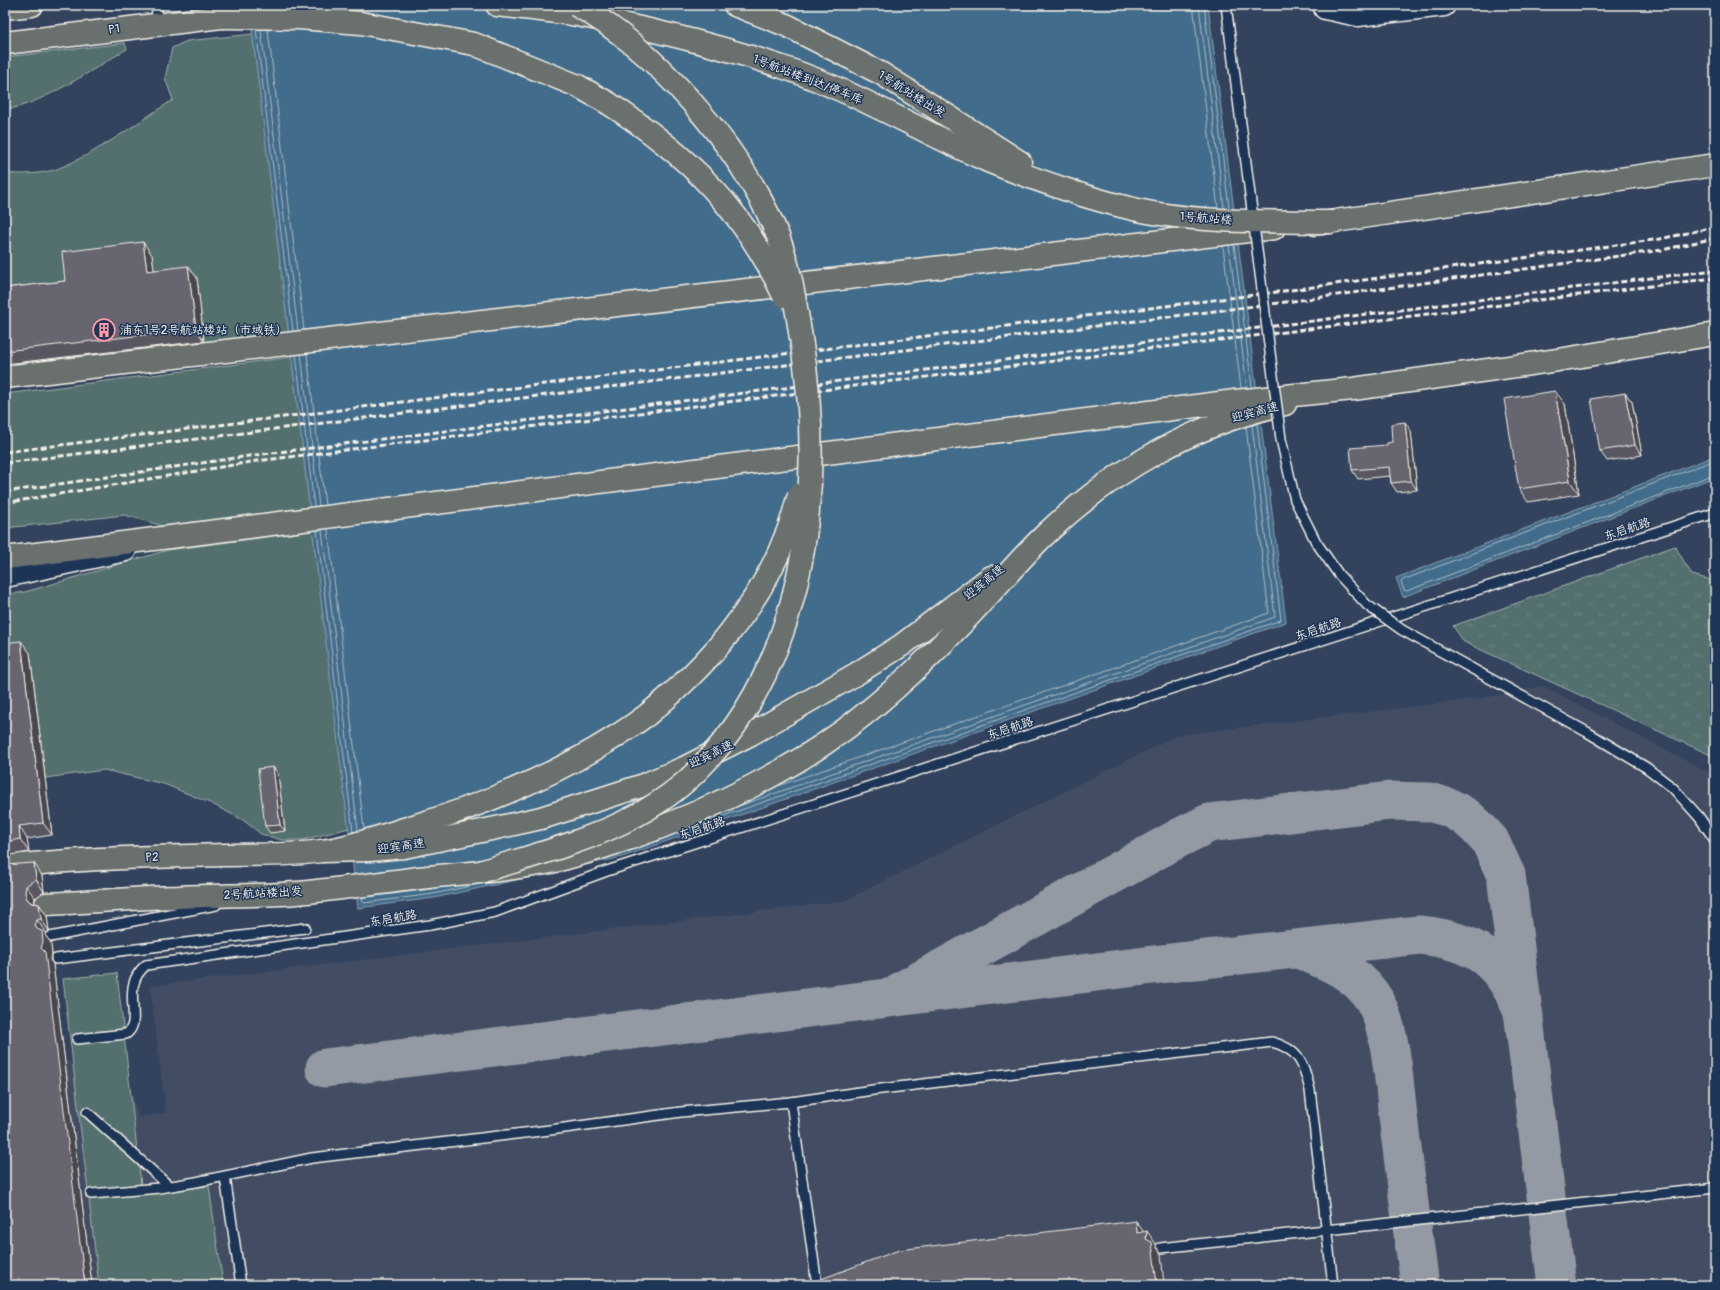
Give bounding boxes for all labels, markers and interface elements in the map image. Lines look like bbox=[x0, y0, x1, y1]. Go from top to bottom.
street label: P1 bbox=[108, 21, 121, 38]
street label: 1号航站楼到达/停车库 bbox=[751, 51, 865, 107]
street label: 1号航站楼出发 bbox=[875, 68, 948, 121]
street label: 1号航站楼 bbox=[1179, 209, 1233, 228]
building icon: 浦东1号2号航站楼站（市域铁） bbox=[91, 317, 117, 343]
place label: 浦东1号2号航站楼站（市域铁） bbox=[120, 323, 287, 338]
street label: 迎宾高速 bbox=[1230, 399, 1280, 426]
street label: 东启航路 bbox=[1602, 515, 1652, 544]
street label: 迎宾高速 bbox=[961, 561, 1008, 603]
street label: 东启航路 bbox=[1293, 615, 1343, 644]
street label: 东启航路 bbox=[985, 714, 1035, 743]
street label: 迎宾高速 bbox=[686, 737, 736, 772]
street label: 东启航路 bbox=[677, 814, 727, 843]
street label: 迎宾高速 bbox=[376, 836, 426, 857]
street label: P2 bbox=[145, 850, 159, 865]
street label: 2号航站楼出发 bbox=[223, 884, 303, 903]
street label: 东启航路 bbox=[368, 907, 418, 930]

